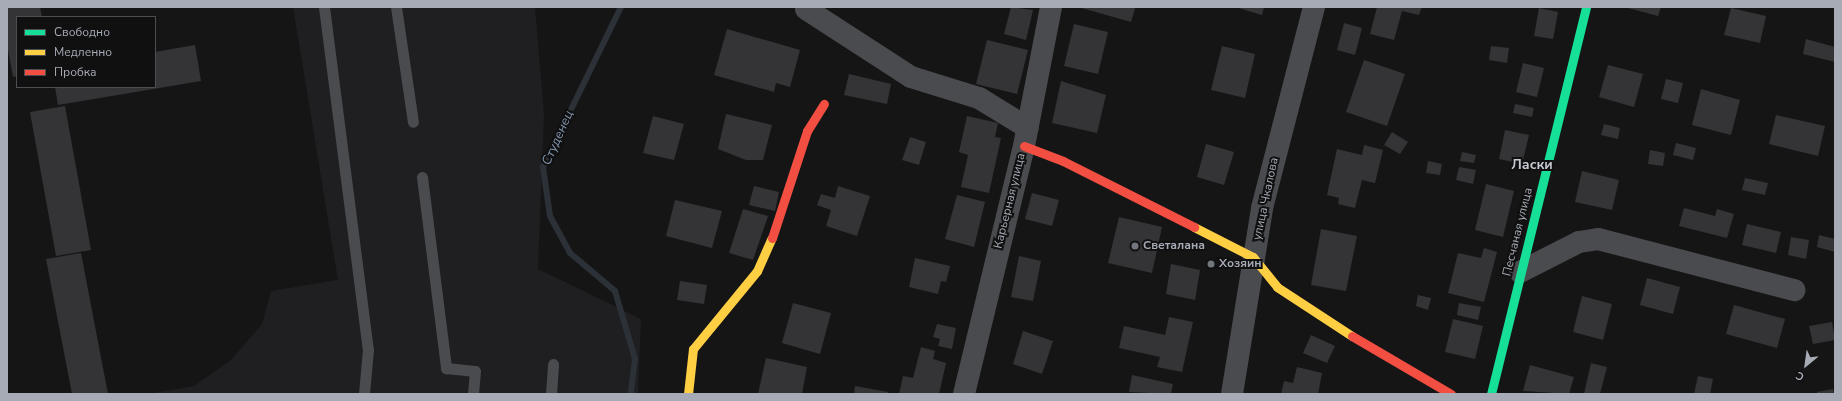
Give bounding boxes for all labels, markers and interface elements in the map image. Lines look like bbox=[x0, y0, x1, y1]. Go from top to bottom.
legend bbox=[16, 16, 156, 88]
text: Свободно bbox=[54, 24, 110, 40]
text: Медленно bbox=[54, 44, 112, 60]
text: Пробка bbox=[54, 64, 97, 80]
water label: Студенец bbox=[539, 108, 577, 168]
street label: Карьерная улица bbox=[991, 152, 1029, 250]
street label: улица Чкалова bbox=[1250, 156, 1282, 242]
district label: Ласки bbox=[1511, 157, 1553, 173]
street label: Песчаная улица bbox=[1500, 186, 1536, 278]
place label: Светалана bbox=[1143, 239, 1205, 253]
marker: Светалана bbox=[1130, 241, 1140, 251]
place label: Хозяин bbox=[1219, 257, 1262, 271]
marker: Хозяин bbox=[1206, 259, 1216, 269]
north arrow bbox=[1786, 345, 1826, 385]
text: С bbox=[1793, 368, 1807, 384]

